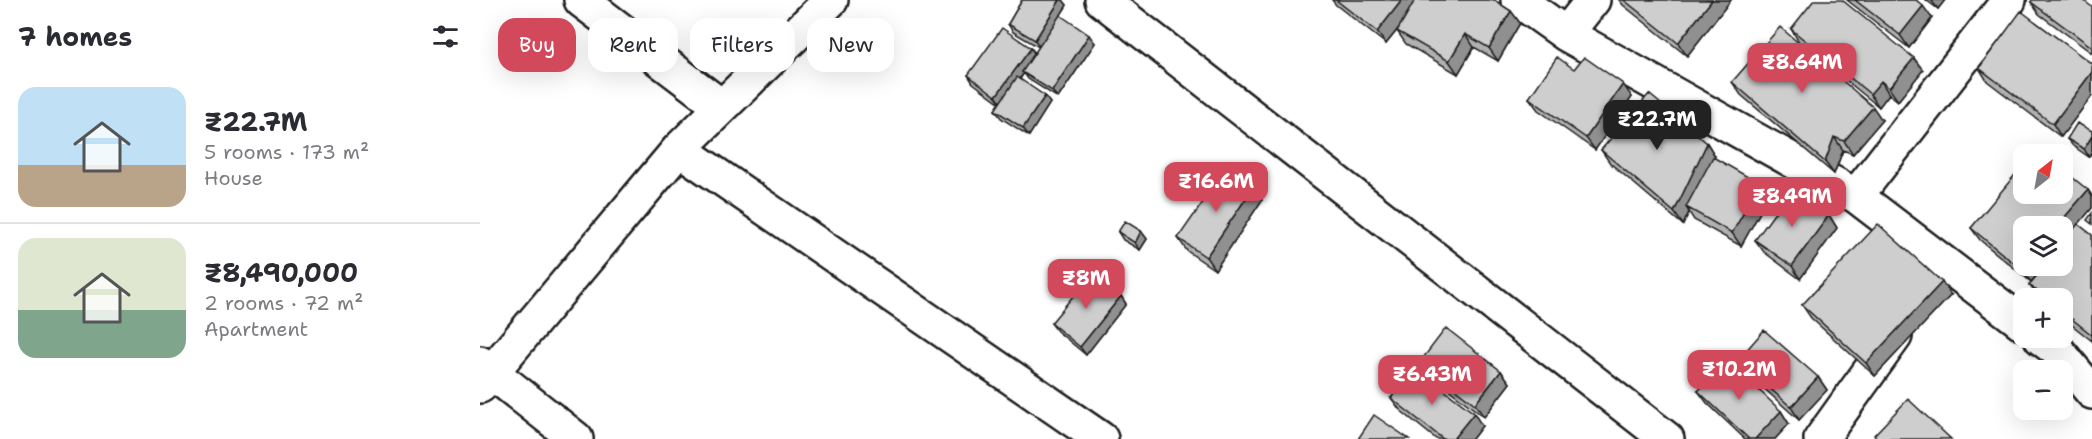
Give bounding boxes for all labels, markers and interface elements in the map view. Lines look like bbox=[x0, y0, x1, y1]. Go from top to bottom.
chip: Buy bbox=[498, 18, 576, 72]
chip: Rent bbox=[588, 18, 678, 72]
chip: Filters bbox=[690, 18, 795, 72]
chip: New bbox=[807, 18, 894, 72]
text: 7 homes bbox=[18, 19, 132, 54]
icon: filters bbox=[429, 20, 462, 53]
pin: ₹8.64M bbox=[1753, 43, 1851, 94]
text: ₹8.64M bbox=[1761, 49, 1843, 75]
pin: ₹22.7M bbox=[1608, 100, 1706, 151]
text: ₹22.7M bbox=[204, 104, 307, 139]
text: ₹22.7M bbox=[1617, 106, 1697, 132]
icon: home bbox=[66, 111, 138, 183]
text: 5 rooms · 173 m² bbox=[204, 139, 369, 165]
north arrow bbox=[2013, 144, 2073, 204]
map controls bbox=[2013, 144, 2073, 420]
pin: ₹16.6M bbox=[1167, 162, 1265, 213]
text: House bbox=[204, 165, 263, 191]
text: ₹16.6M bbox=[1178, 168, 1254, 194]
pin: ₹8.49M bbox=[1743, 177, 1841, 228]
text: ₹8.49M bbox=[1752, 183, 1832, 209]
button: layers bbox=[2013, 216, 2073, 276]
text: ₹8,490,000 bbox=[204, 255, 358, 290]
pin: ₹8M bbox=[1057, 259, 1115, 310]
icon: home bbox=[66, 262, 138, 334]
text: ₹8M bbox=[1062, 265, 1110, 291]
button: + bbox=[2013, 288, 2073, 348]
text: 2 rooms · 72 m² bbox=[204, 290, 363, 316]
text: Apartment bbox=[204, 316, 308, 342]
pin: ₹10.2M bbox=[1690, 350, 1788, 401]
pin: ₹6.43M bbox=[1383, 355, 1481, 406]
text: ₹10.2M bbox=[1701, 356, 1777, 382]
button: − bbox=[2013, 360, 2073, 420]
text: ₹6.43M bbox=[1392, 361, 1472, 387]

